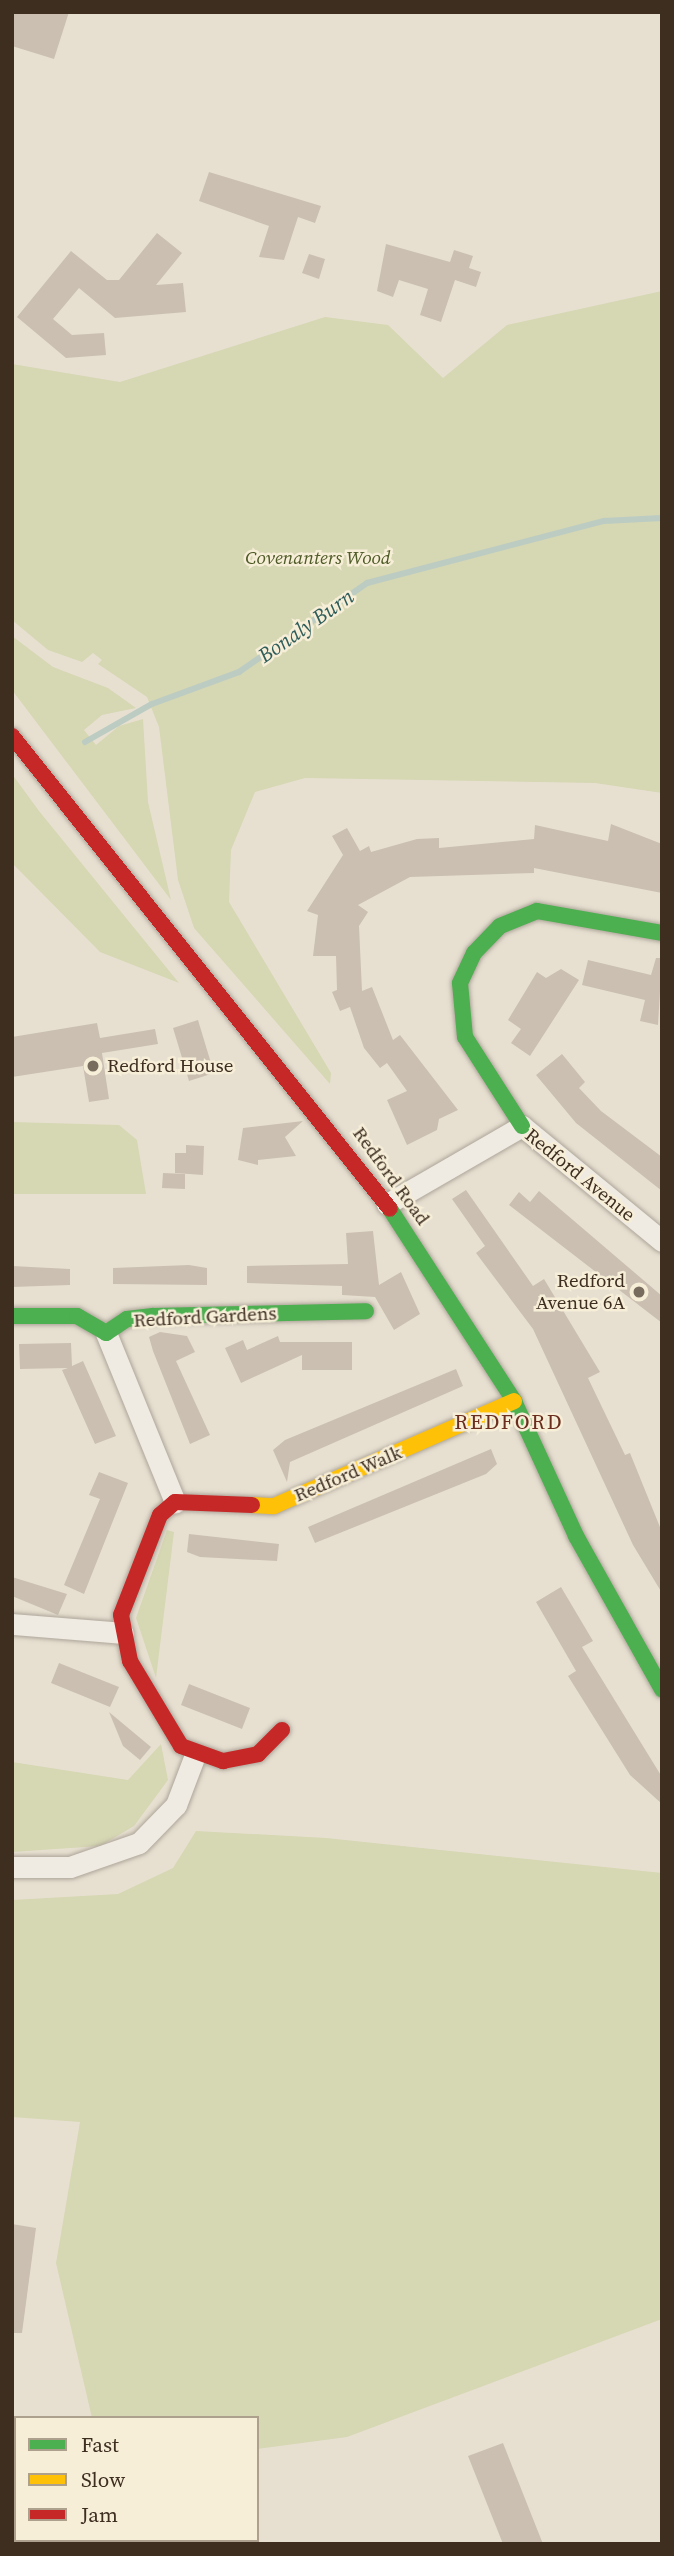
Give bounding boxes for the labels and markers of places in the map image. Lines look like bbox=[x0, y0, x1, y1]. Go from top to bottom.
place label: Redford House bbox=[107, 1055, 233, 1077]
marker: Redford House bbox=[85, 1058, 101, 1074]
place label: Redford Avenue 6A bbox=[536, 1270, 625, 1314]
marker: Redford Avenue 6A bbox=[631, 1284, 647, 1300]

